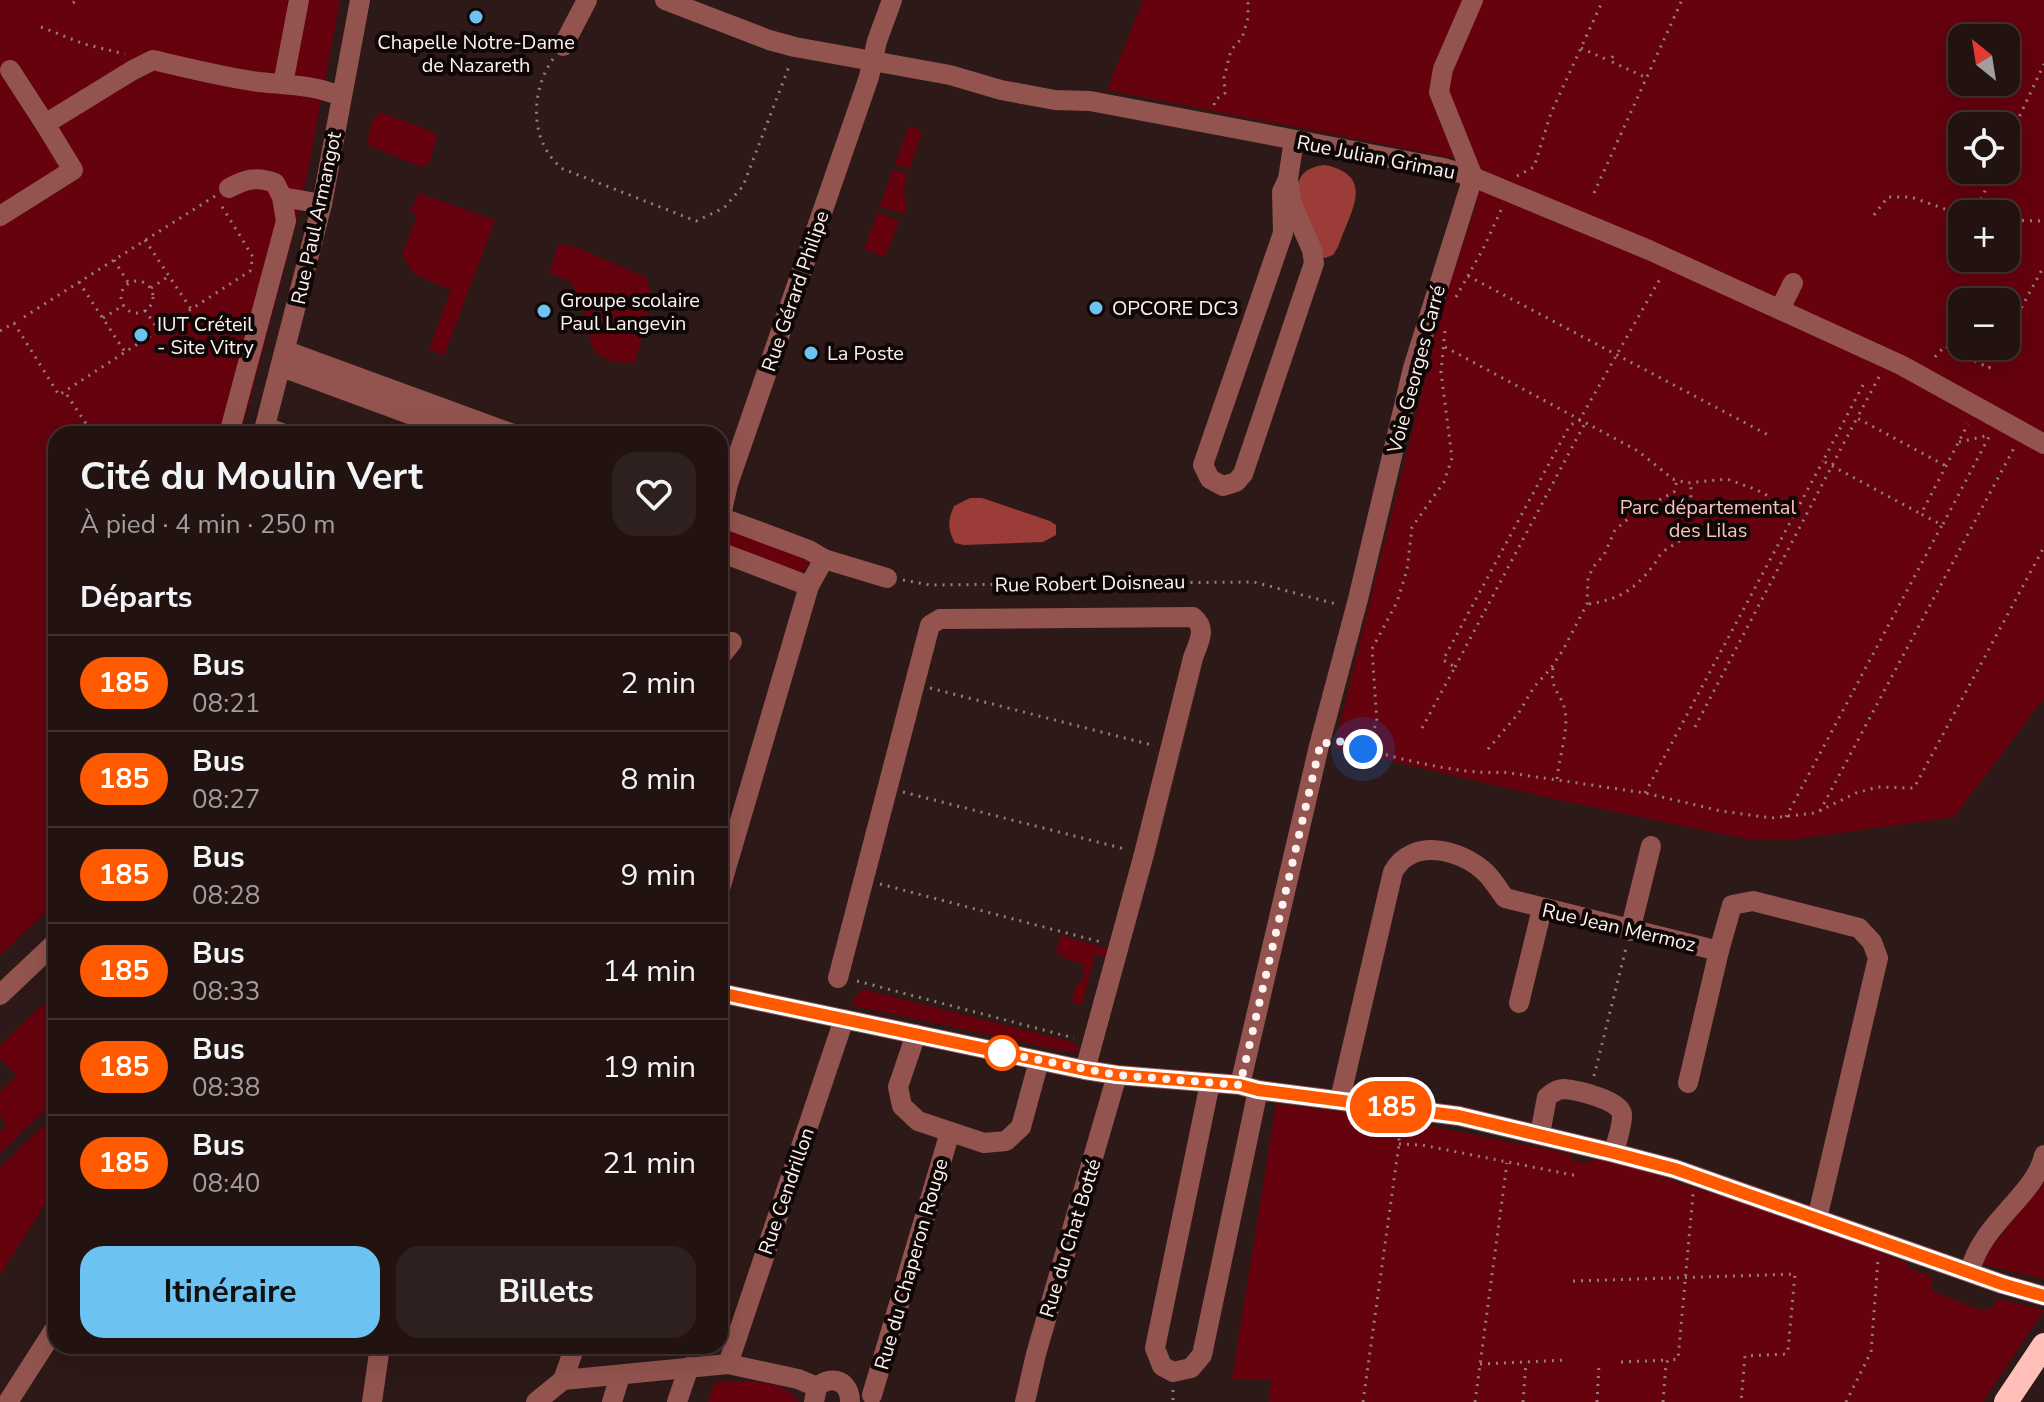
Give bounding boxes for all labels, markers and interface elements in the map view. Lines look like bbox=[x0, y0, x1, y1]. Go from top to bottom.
marker: Chapelle Notre-Dame de Nazareth bbox=[467, 8, 485, 26]
north arrow bbox=[1948, 24, 2020, 96]
map controls bbox=[1948, 24, 2020, 360]
place label: Chapelle Notre-Dame de Nazareth bbox=[377, 29, 575, 79]
button: locate bbox=[1948, 112, 2020, 184]
street label: Rue Paul Armangot bbox=[285, 128, 348, 307]
street label: Rue Julian Grimau bbox=[1294, 129, 1458, 186]
button: + bbox=[1948, 200, 2020, 272]
street label: Rue Gérard Philipe bbox=[755, 207, 836, 375]
street label: Voie Georges Carré bbox=[1381, 282, 1452, 457]
place label: Groupe scolaire Paul Langevin bbox=[560, 287, 700, 337]
button: − bbox=[1948, 288, 2020, 360]
place label: OPCORE DC3 bbox=[1112, 295, 1239, 322]
marker: OPCORE DC3 bbox=[1087, 299, 1105, 317]
marker: Groupe scolaire Paul Langevin bbox=[535, 302, 553, 320]
place label: IUT Créteil - Site Vitry bbox=[157, 311, 254, 361]
marker: IUT Créteil - Site Vitry bbox=[132, 326, 150, 344]
place label: La Poste bbox=[827, 340, 904, 367]
marker: La Poste bbox=[802, 344, 820, 362]
text: Cité du Moulin Vert bbox=[80, 451, 423, 502]
button: heart bbox=[612, 452, 696, 536]
park label: Parc départemental des Lilas bbox=[1620, 494, 1796, 544]
text: À pied · 4 min · 250 m bbox=[80, 507, 335, 542]
street label: Rue Robert Doisneau bbox=[994, 568, 1186, 599]
text: Départs bbox=[80, 577, 192, 618]
text: Bus bbox=[192, 645, 245, 686]
text: 2 min bbox=[621, 663, 696, 704]
text: 185 bbox=[99, 664, 149, 702]
text: 08:21 bbox=[192, 686, 260, 721]
your location bbox=[1343, 729, 1383, 769]
text: Bus bbox=[192, 741, 245, 782]
text: 8 min bbox=[621, 759, 696, 800]
text: 185 bbox=[99, 760, 149, 798]
text: 08:27 bbox=[192, 782, 260, 817]
text: Bus bbox=[192, 837, 245, 878]
text: 9 min bbox=[621, 855, 696, 896]
text: 185 bbox=[99, 856, 149, 894]
text: 08:28 bbox=[192, 878, 260, 913]
street label: Rue Jean Mermoz bbox=[1539, 897, 1698, 958]
text: Bus bbox=[192, 933, 245, 974]
text: 14 min bbox=[603, 951, 696, 992]
text: 185 bbox=[99, 952, 149, 990]
text: 08:33 bbox=[192, 974, 260, 1009]
text: Bus bbox=[192, 1029, 245, 1070]
unlabelled marker bbox=[985, 1036, 1019, 1070]
text: 19 min bbox=[603, 1047, 696, 1088]
text: 185 bbox=[99, 1048, 149, 1086]
text: 08:38 bbox=[192, 1070, 260, 1105]
line badge: 185 bbox=[1345, 1081, 1437, 1133]
text: 185 bbox=[1366, 1088, 1416, 1126]
street label: Rue Cendrillon bbox=[752, 1124, 821, 1258]
text: Bus bbox=[192, 1125, 245, 1166]
text: 21 min bbox=[603, 1143, 696, 1184]
text: 185 bbox=[99, 1144, 149, 1182]
street label: Rue du Chaperon Rouge bbox=[868, 1155, 955, 1373]
street label: Rue du Chat Botté bbox=[1033, 1155, 1107, 1321]
text: 08:40 bbox=[192, 1166, 260, 1201]
button: Itinéraire bbox=[80, 1246, 380, 1338]
button: Billets bbox=[396, 1246, 696, 1338]

